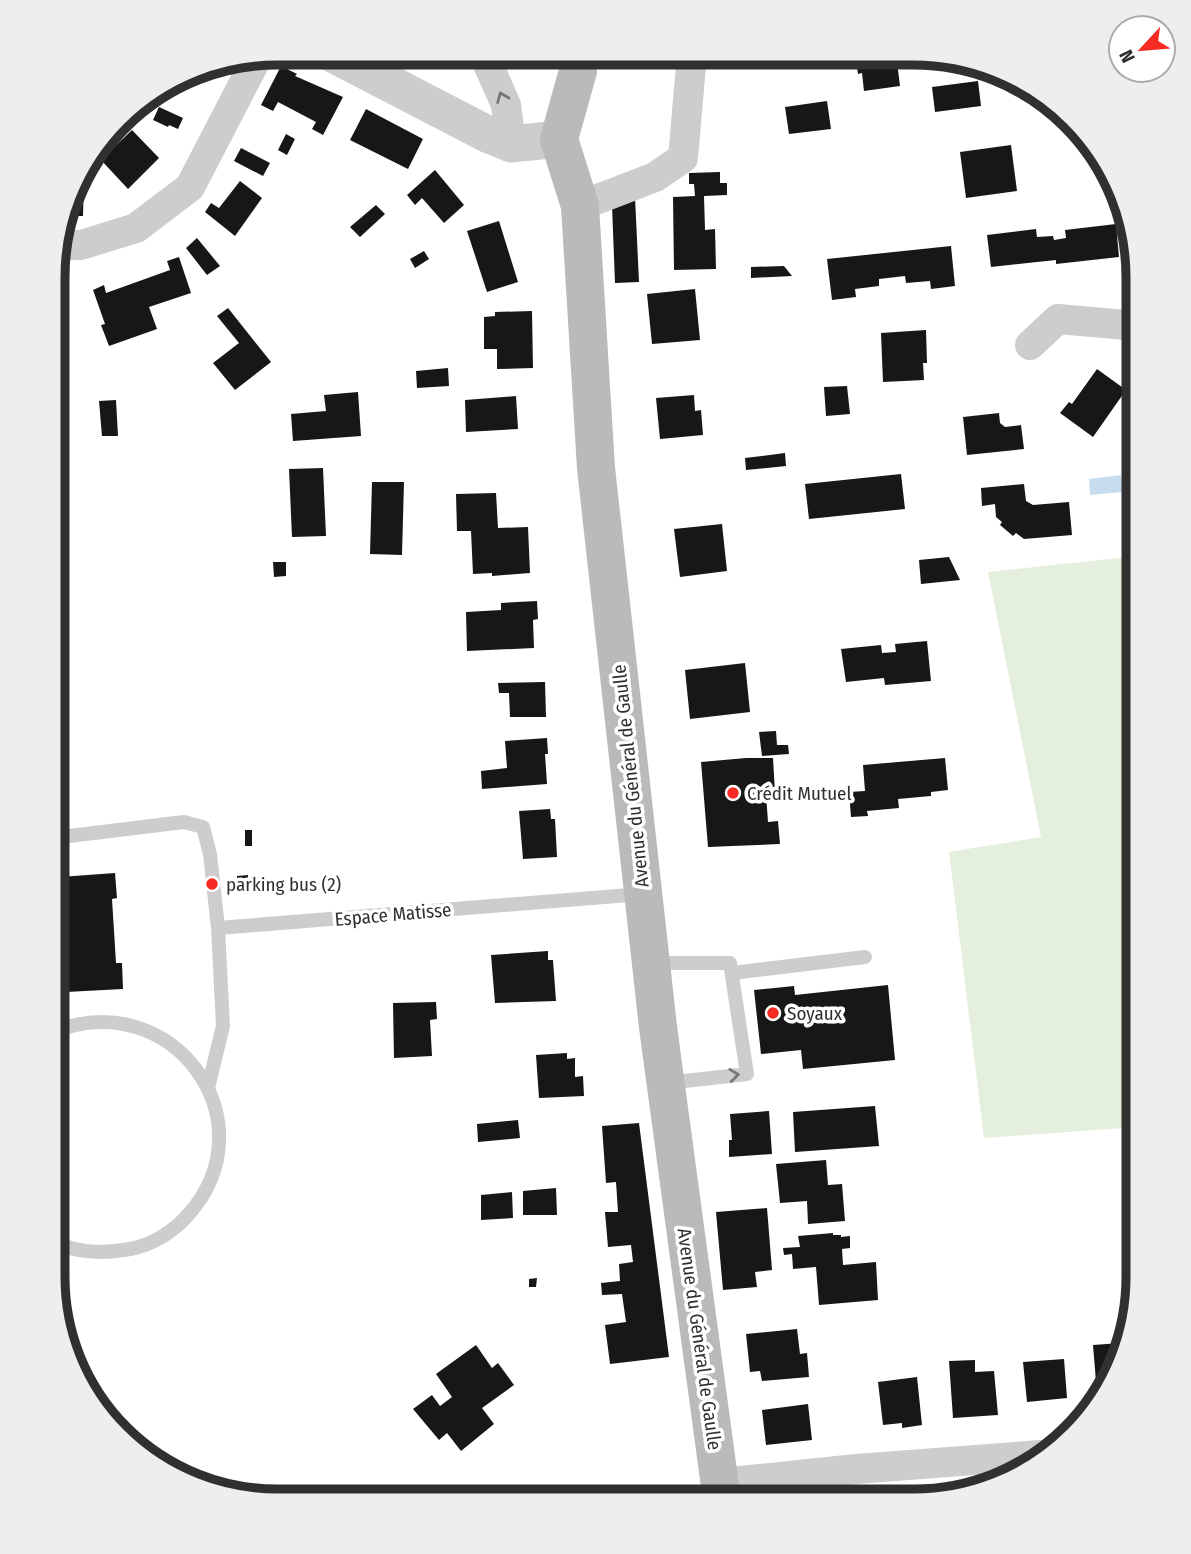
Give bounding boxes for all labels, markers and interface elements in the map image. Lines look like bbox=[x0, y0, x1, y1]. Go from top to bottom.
north arrow bbox=[1107, 14, 1177, 84]
text: N bbox=[1114, 46, 1140, 66]
one-way arrow bbox=[496, 92, 510, 104]
street label: Avenue du Général de Gaulle bbox=[607, 663, 654, 889]
place label: Crédit Mutuel bbox=[747, 782, 852, 805]
marker: Crédit Mutuel bbox=[725, 785, 741, 801]
place label: parking bus (2) bbox=[226, 873, 341, 896]
marker: parking bus (2) bbox=[204, 876, 220, 892]
street label: Espace Matisse bbox=[334, 898, 452, 931]
place label: Soyaux bbox=[787, 1002, 843, 1025]
marker: Soyaux bbox=[765, 1005, 781, 1021]
one-way arrow bbox=[728, 1068, 740, 1083]
street label: Avenue du Général de Gaulle bbox=[673, 1227, 726, 1452]

